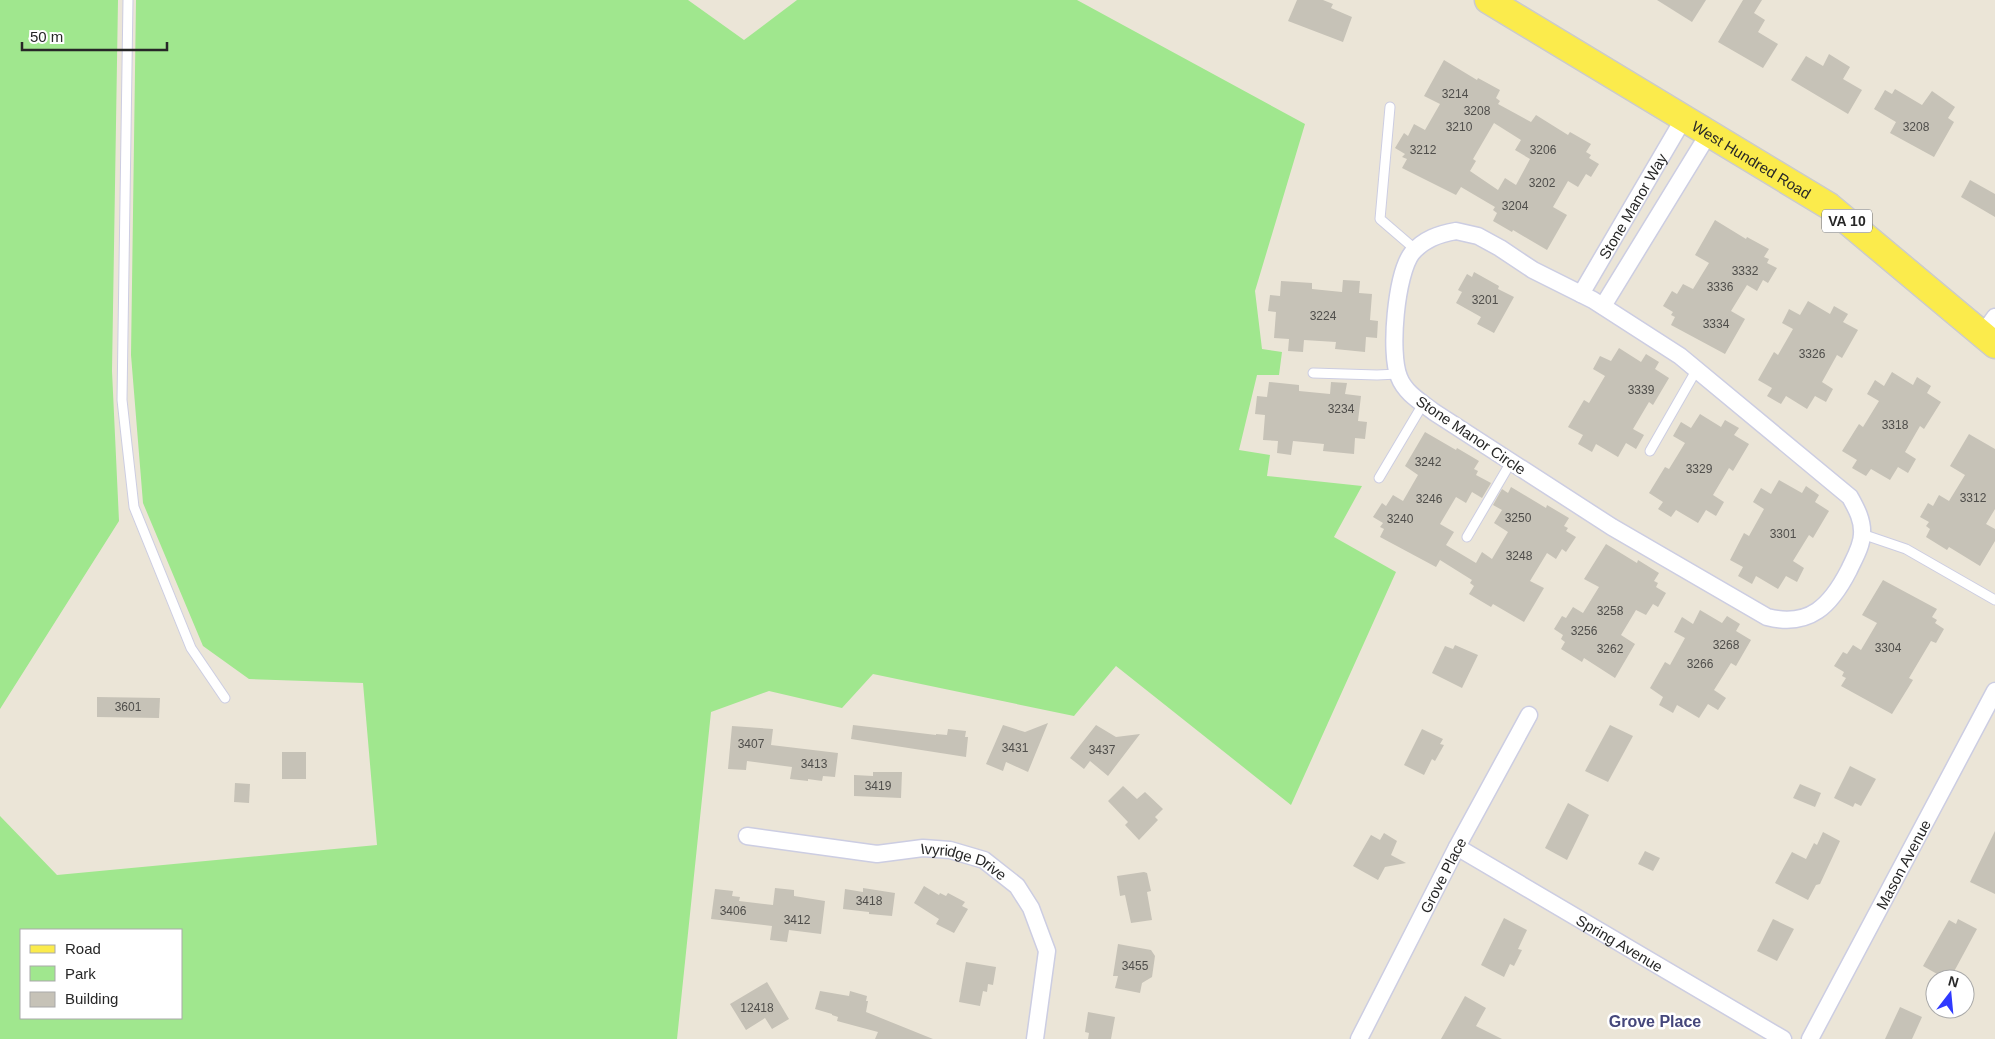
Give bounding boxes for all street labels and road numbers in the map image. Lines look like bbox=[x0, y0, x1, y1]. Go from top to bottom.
street label: West Hundred Road bbox=[1689, 117, 1814, 202]
street label: Stone Manor Way bbox=[1595, 150, 1670, 262]
road number: VA 10 bbox=[1822, 210, 1872, 232]
street label: Stone Manor Circle bbox=[1413, 392, 1529, 478]
street label: Mason Avenue bbox=[1872, 816, 1934, 912]
street label: Grove Place bbox=[1416, 834, 1469, 916]
street label: Ivyridge Drive bbox=[919, 839, 1010, 883]
street label: Spring Avenue bbox=[1574, 911, 1666, 975]

